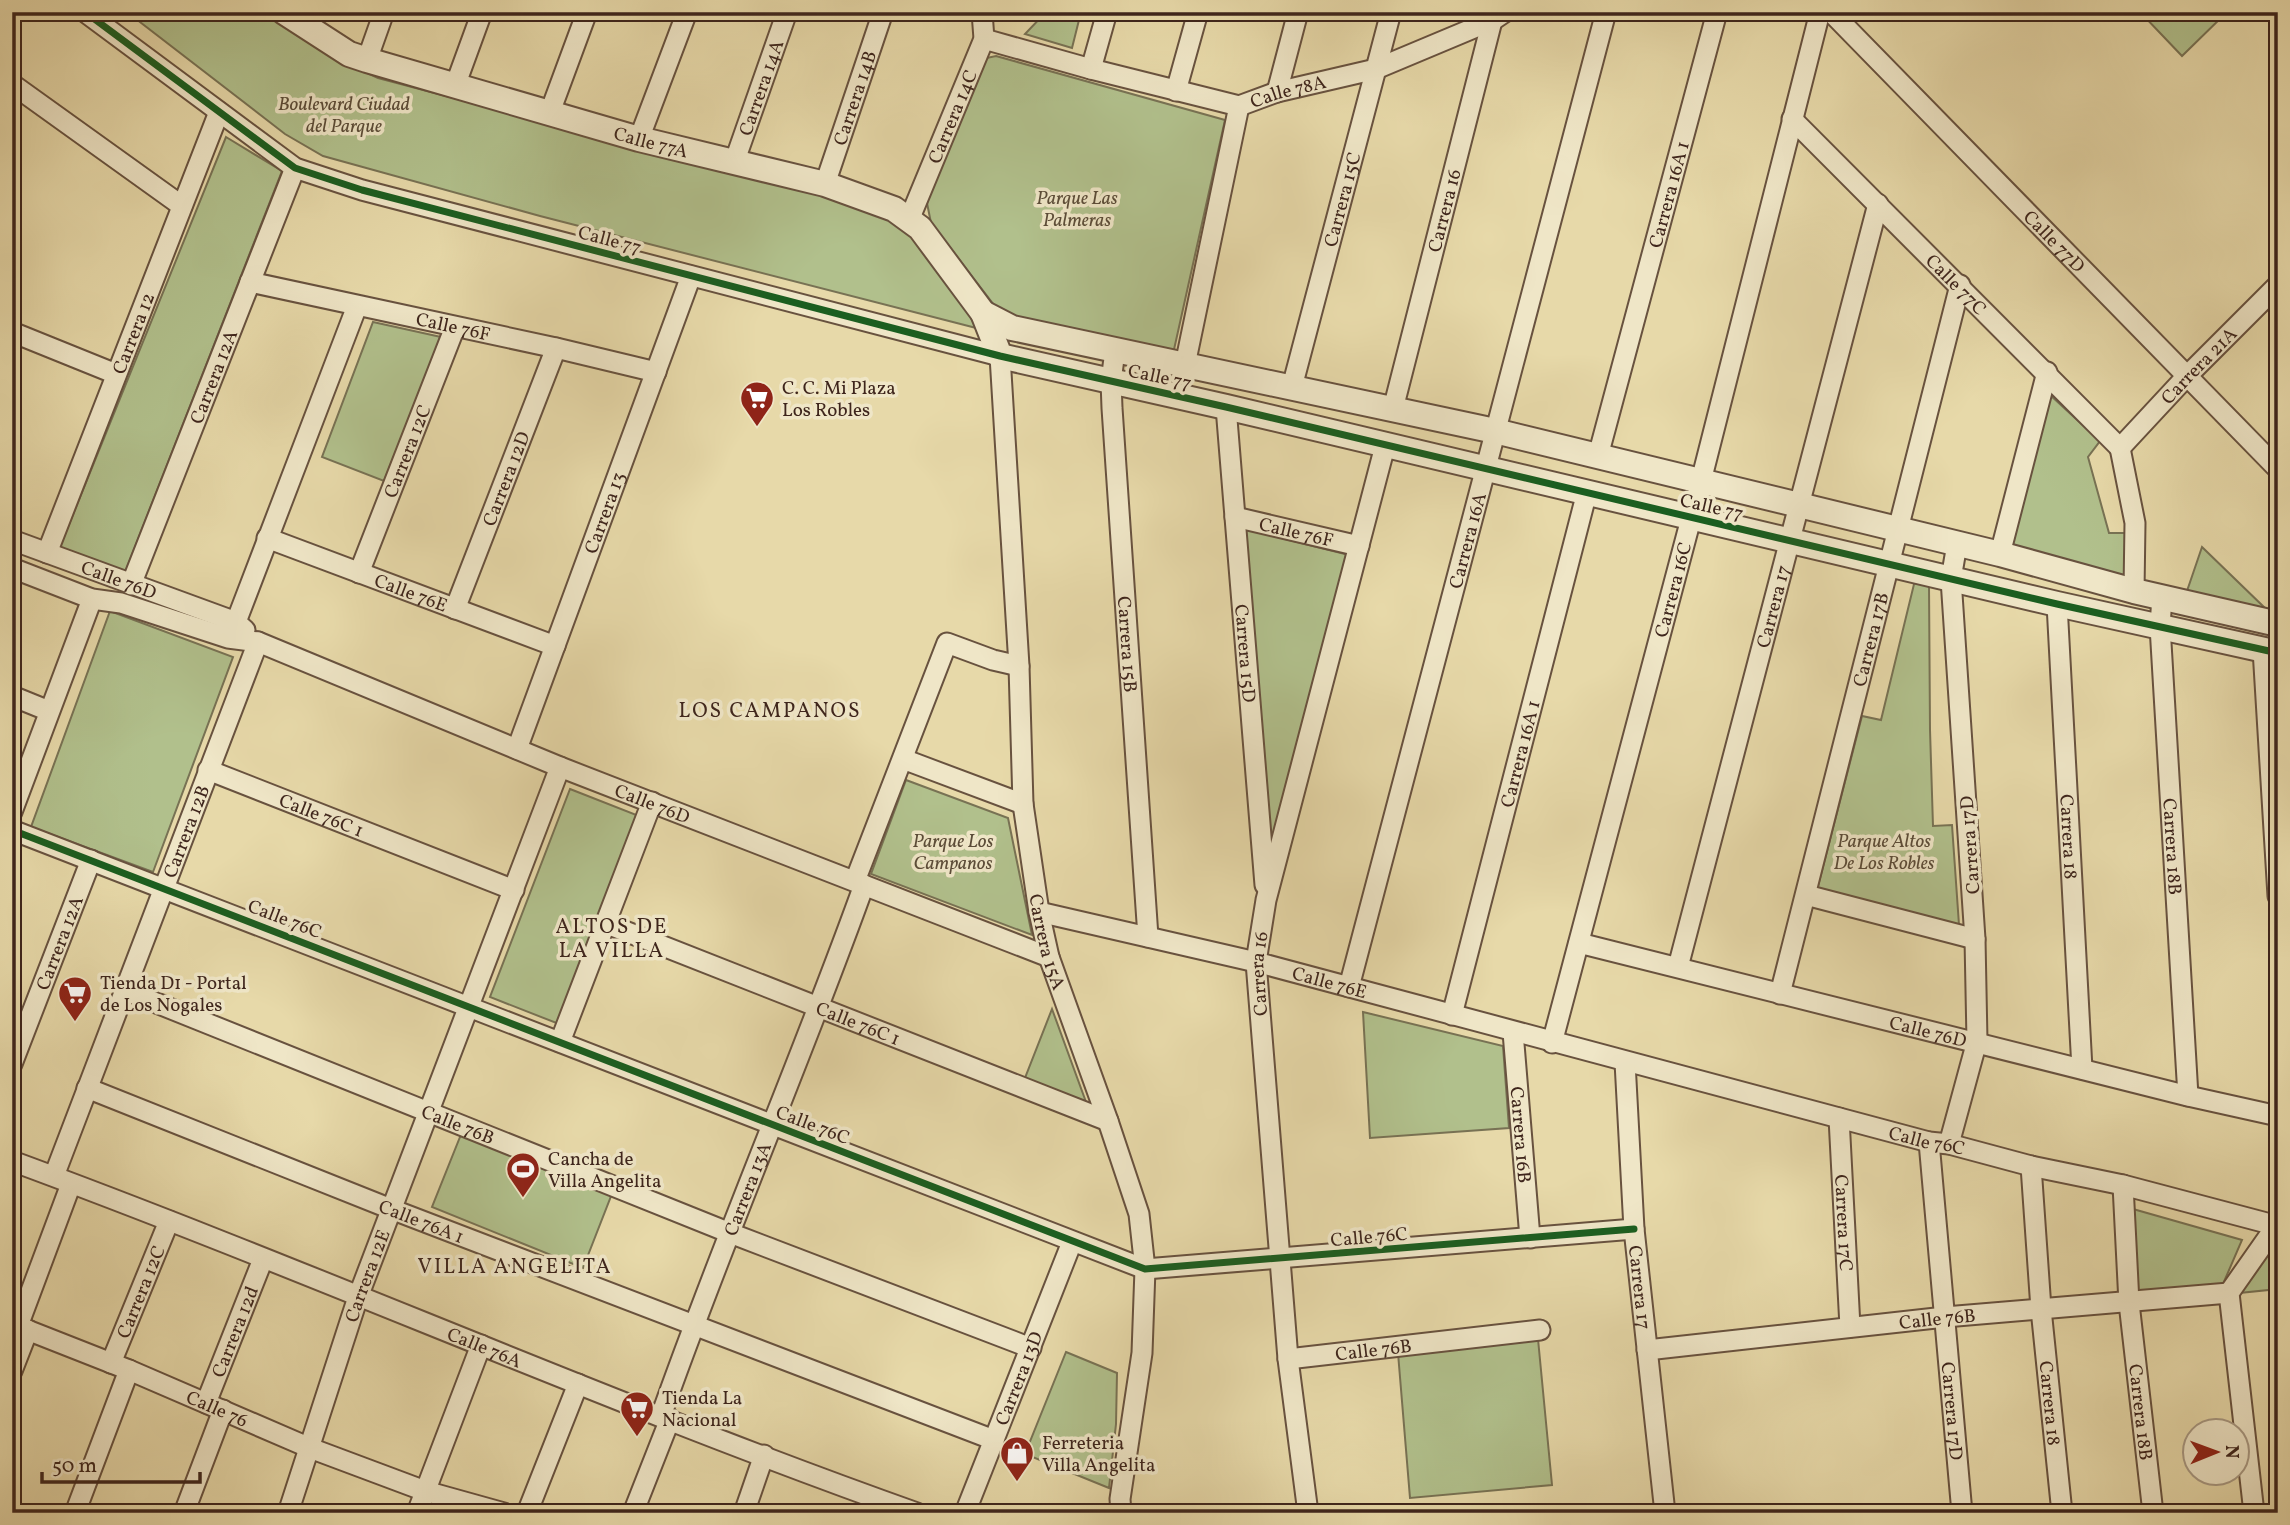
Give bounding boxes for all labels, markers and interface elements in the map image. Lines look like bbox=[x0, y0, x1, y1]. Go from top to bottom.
street label: Carrera 14A bbox=[734, 37, 791, 140]
street label: Carrera 14B bbox=[828, 48, 884, 149]
street label: Carrera 14C bbox=[923, 66, 985, 168]
street label: Calle 78A bbox=[1247, 70, 1329, 116]
park label: Boulevard Ciudad del Parque bbox=[278, 92, 410, 140]
street label: Calle 77A bbox=[610, 121, 691, 165]
street label: Carrera 16A 1 bbox=[1643, 138, 1697, 251]
street label: Carrera 15C bbox=[1319, 150, 1368, 250]
street label: Carrera 16 bbox=[1422, 166, 1469, 255]
park label: Parque Las Palmeras bbox=[1036, 186, 1118, 234]
street label: Calle 77D bbox=[2017, 205, 2090, 279]
street label: Calle 77 bbox=[575, 220, 644, 262]
street label: Calle 77C bbox=[1919, 249, 1991, 322]
street label: Carrera 12 bbox=[107, 289, 162, 378]
street label: Calle 76F bbox=[413, 307, 493, 348]
street label: Carrera 21A bbox=[2156, 322, 2244, 411]
street label: Carrera 12A bbox=[185, 326, 245, 428]
street label: Calle 77 bbox=[1125, 359, 1194, 397]
place label: C. C. Mi Plaza Los Robles bbox=[782, 376, 896, 424]
supermarket icon: C. C. Mi Plaza Los Robles bbox=[738, 379, 776, 428]
street label: Carrera 12C bbox=[379, 401, 438, 502]
street label: Carrera 12D bbox=[477, 428, 538, 530]
street label: Carrera 13 bbox=[579, 469, 633, 558]
street label: Calle 77 bbox=[1677, 488, 1746, 528]
street label: Carrera 16A bbox=[1444, 490, 1494, 592]
street label: Calle 76F bbox=[1256, 512, 1336, 555]
street label: Carrera 16C bbox=[1649, 540, 1699, 641]
street label: Calle 76D bbox=[77, 555, 160, 607]
street label: Carrera 17 bbox=[1751, 562, 1798, 651]
street label: Calle 76E bbox=[370, 568, 451, 620]
street label: Carrera 17B bbox=[1848, 590, 1896, 690]
street label: Carrera 15B bbox=[1110, 595, 1142, 693]
street label: Carrera 15D bbox=[1227, 603, 1261, 704]
district label: LOS CAMPANOS bbox=[679, 697, 862, 726]
street label: Carrera 16A 1 bbox=[1495, 698, 1548, 810]
street label: Calle 76D bbox=[610, 778, 693, 831]
street label: Carrera 12B bbox=[158, 782, 217, 882]
street label: Calle 76C 1 bbox=[275, 788, 367, 845]
street label: Carrera 18 bbox=[2052, 794, 2083, 880]
street label: Carrera 17D bbox=[1955, 795, 1987, 895]
street label: Carrera 18B bbox=[2155, 797, 2187, 896]
park label: Parque Los Campanos bbox=[913, 829, 994, 877]
park label: Parque Altos De Los Robles bbox=[1833, 829, 1935, 877]
street label: Carrera 15A bbox=[1021, 892, 1071, 994]
street label: Carrera 12A bbox=[31, 893, 91, 994]
street label: Calle 76C bbox=[244, 894, 325, 946]
district label: ALTOS DE LA VILLA bbox=[556, 913, 668, 966]
street label: Carrera 16 bbox=[1245, 930, 1276, 1017]
street label: Calle 76E bbox=[1289, 961, 1369, 1006]
place label: Tienda D1 - Portal de Los Nogales bbox=[100, 971, 247, 1019]
supermarket icon: Tienda D1 - Portal de Los Nogales bbox=[56, 974, 94, 1023]
street label: Calle 76C 1 bbox=[812, 996, 904, 1053]
street label: Calle 76D bbox=[1886, 1010, 1969, 1055]
street label: Carrera 16B bbox=[1503, 1085, 1536, 1184]
street label: Calle 76B bbox=[417, 1099, 498, 1152]
street label: Calle 76C bbox=[772, 1100, 853, 1152]
street label: Calle 76C bbox=[1885, 1121, 1968, 1163]
street label: Carrera 13A bbox=[719, 1139, 779, 1240]
place label: Cancha de Villa Angelita bbox=[548, 1147, 661, 1195]
sports icon: Cancha de Villa Angelita bbox=[504, 1150, 542, 1199]
street label: Carrera 17C bbox=[1827, 1174, 1858, 1272]
street label: Calle 76A 1 bbox=[374, 1194, 467, 1251]
street label: Calle 76C bbox=[1330, 1222, 1409, 1254]
street label: Carrera 12E bbox=[340, 1226, 397, 1326]
street label: Carrera 12C bbox=[111, 1242, 173, 1343]
street label: Carrera 17 bbox=[1621, 1244, 1656, 1331]
district label: VILLA ANGELITA bbox=[418, 1253, 612, 1282]
street label: Carrera 12d bbox=[206, 1283, 266, 1382]
street label: Calle 76B bbox=[1898, 1303, 1977, 1337]
street label: Calle 76A bbox=[443, 1322, 525, 1375]
street label: Carrera 13D bbox=[990, 1328, 1050, 1430]
street label: Calle 76B bbox=[1334, 1334, 1413, 1368]
street label: Carrera 18 bbox=[2031, 1360, 2066, 1447]
street label: Carrera 17D bbox=[1934, 1361, 1968, 1461]
street label: Carrera 18B bbox=[2121, 1363, 2158, 1462]
street label: Calle 76 bbox=[182, 1385, 252, 1435]
place label: Tienda La Nacional bbox=[662, 1386, 742, 1434]
supermarket icon: Tienda La Nacional bbox=[618, 1389, 656, 1438]
north arrow bbox=[2182, 1416, 2252, 1486]
place label: Ferreteria Villa Angelita bbox=[1042, 1431, 1155, 1479]
shop icon: Ferreteria Villa Angelita bbox=[998, 1434, 1036, 1483]
scale bar bbox=[42, 1441, 200, 1485]
text: N bbox=[2218, 1445, 2244, 1459]
text: 50 m bbox=[52, 1452, 97, 1481]

